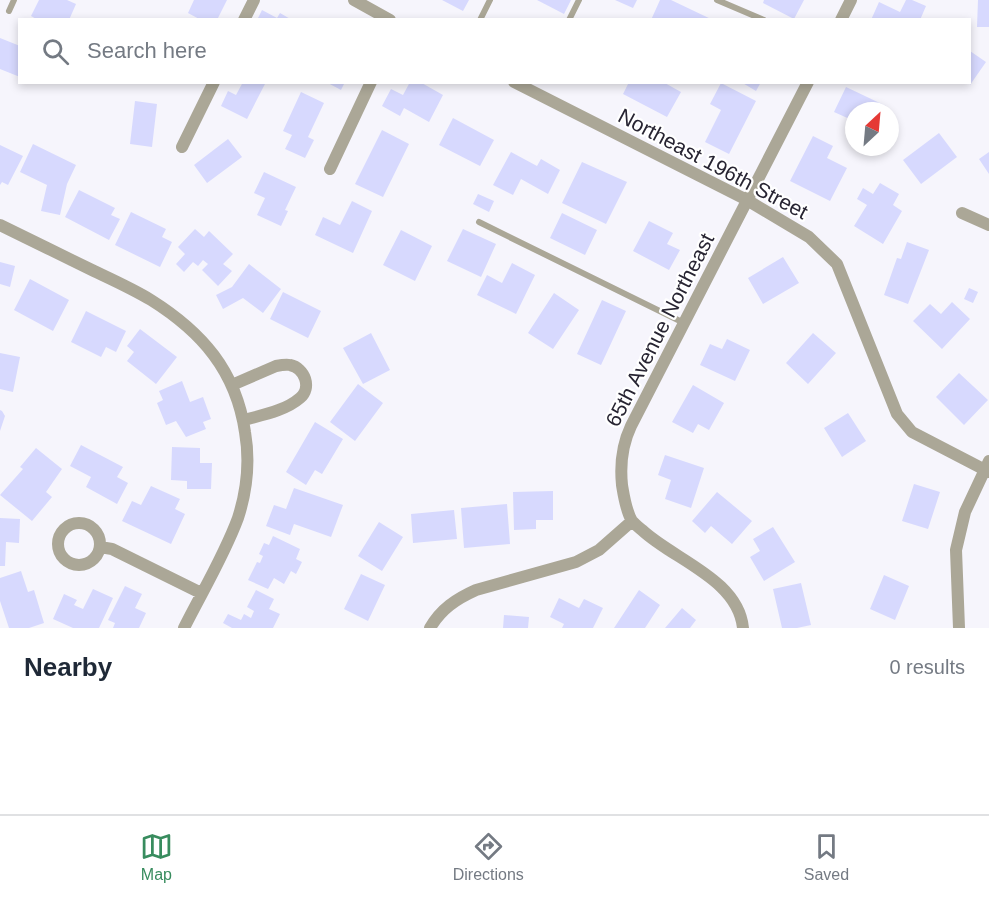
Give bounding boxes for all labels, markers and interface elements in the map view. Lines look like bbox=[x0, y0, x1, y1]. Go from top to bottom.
search box bbox=[18, 18, 971, 84]
icon: search bbox=[39, 35, 72, 68]
text: Search here bbox=[87, 38, 207, 63]
north arrow bbox=[845, 102, 899, 156]
street label: Northeast 196th Street bbox=[615, 104, 812, 223]
street label: 65th Avenue Northeast bbox=[601, 229, 718, 430]
text: Nearby bbox=[24, 652, 112, 682]
text: 0 results bbox=[889, 656, 965, 678]
tab: Map bbox=[140, 830, 173, 884]
tab: Directions bbox=[453, 830, 524, 884]
tab: Saved bbox=[804, 830, 849, 884]

